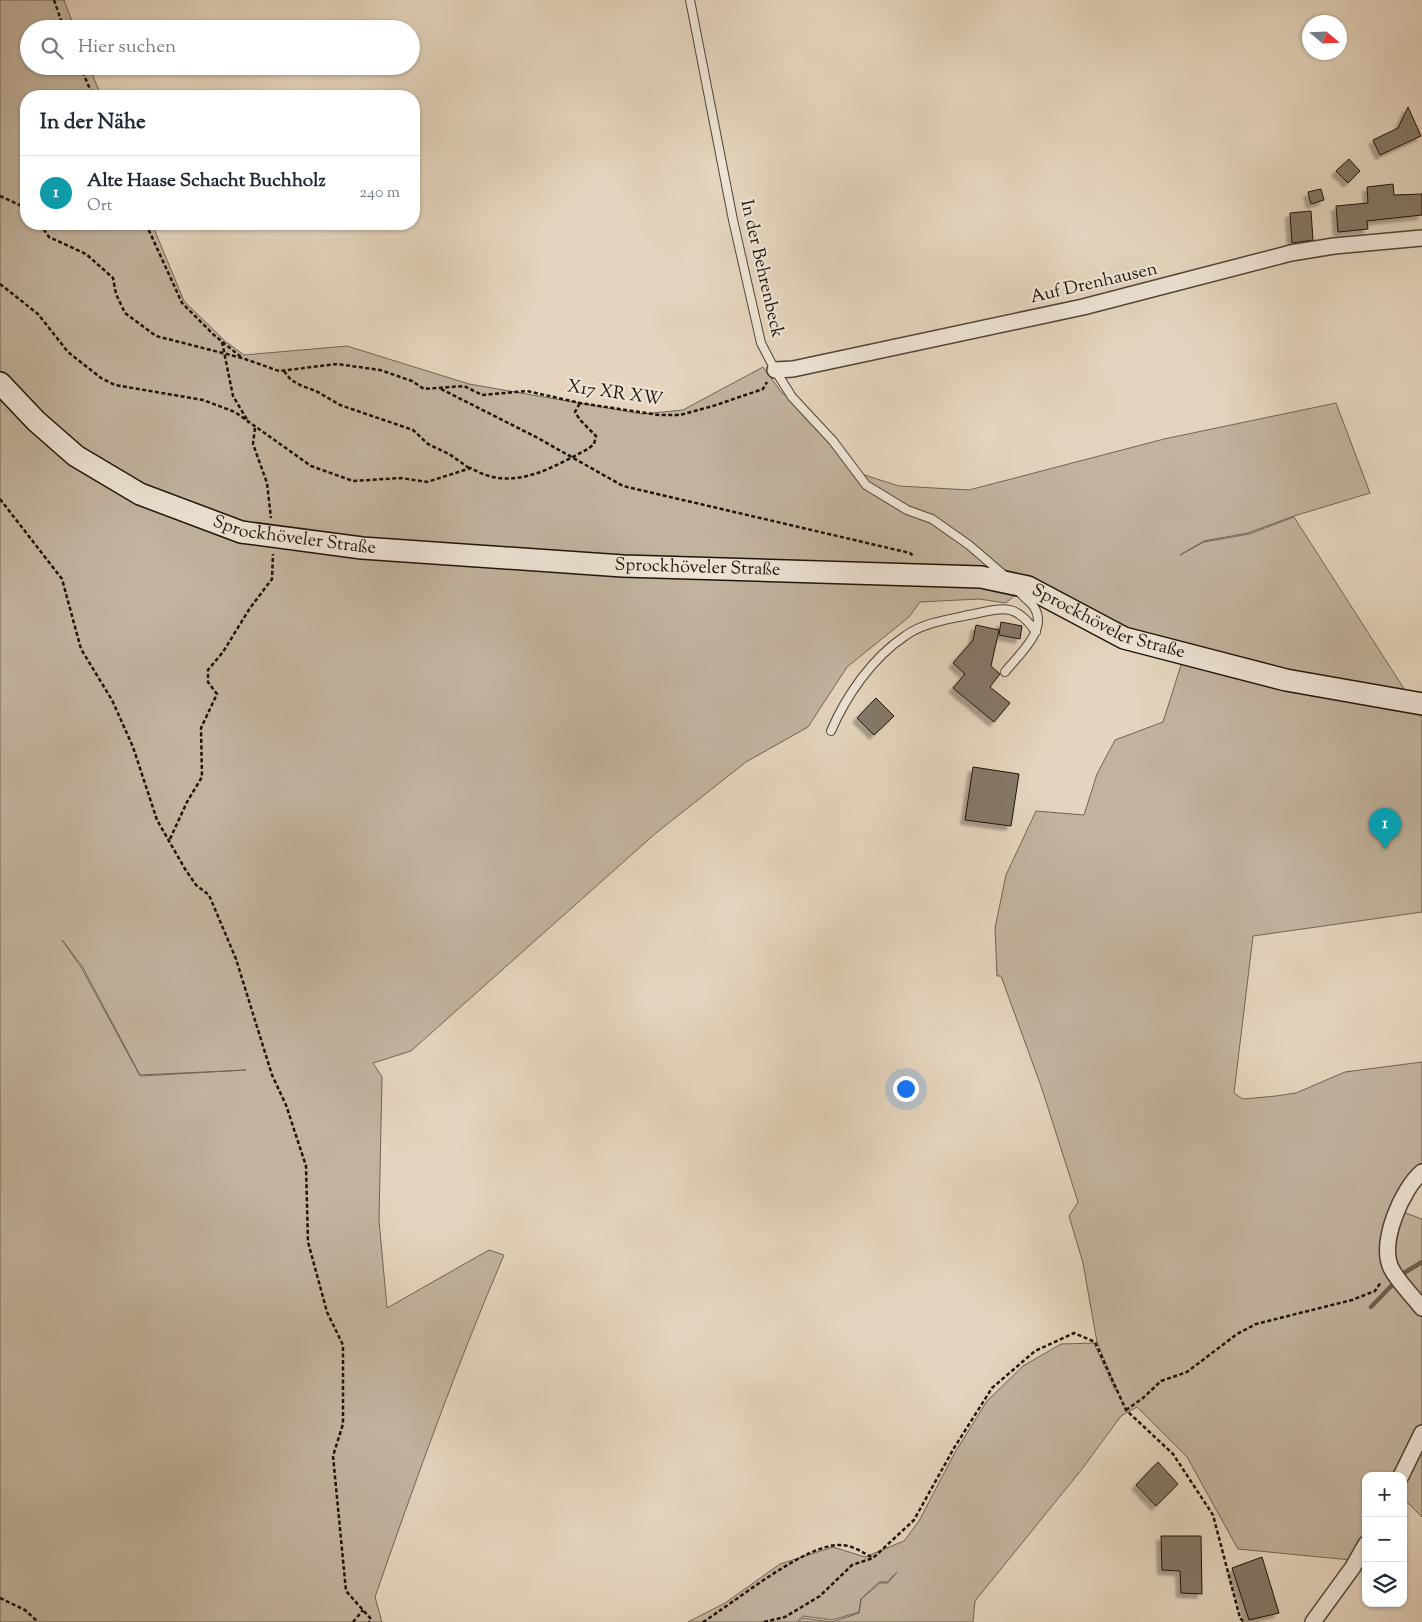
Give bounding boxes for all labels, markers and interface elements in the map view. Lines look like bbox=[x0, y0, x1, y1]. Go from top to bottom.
north arrow bbox=[1302, 15, 1347, 60]
search box bbox=[20, 20, 420, 75]
icon: search bbox=[38, 34, 66, 62]
text: Hier suchen bbox=[78, 34, 176, 61]
text: In der Nähe bbox=[40, 108, 146, 138]
text: Alte Haase Schacht Buchholz bbox=[87, 168, 326, 195]
text: 1 bbox=[53, 182, 59, 205]
text: 240 m bbox=[359, 182, 400, 205]
text: Ort bbox=[87, 195, 112, 218]
street label: In der Behrenbeck bbox=[732, 197, 790, 341]
street label: Auf Drenhausen bbox=[1028, 257, 1160, 311]
street label: X17 XR XW bbox=[566, 374, 664, 414]
street label: Sprockhöveler Straße bbox=[209, 509, 377, 562]
street label: Sprockhöveler Straße bbox=[614, 552, 781, 584]
street label: Sprockhöveler Straße bbox=[1027, 578, 1188, 666]
pin: 1 bbox=[1369, 808, 1401, 849]
your location bbox=[893, 1076, 919, 1102]
map controls bbox=[1362, 1472, 1407, 1607]
button: + bbox=[1362, 1472, 1407, 1517]
button: − bbox=[1362, 1517, 1407, 1562]
button: layers bbox=[1362, 1562, 1407, 1607]

